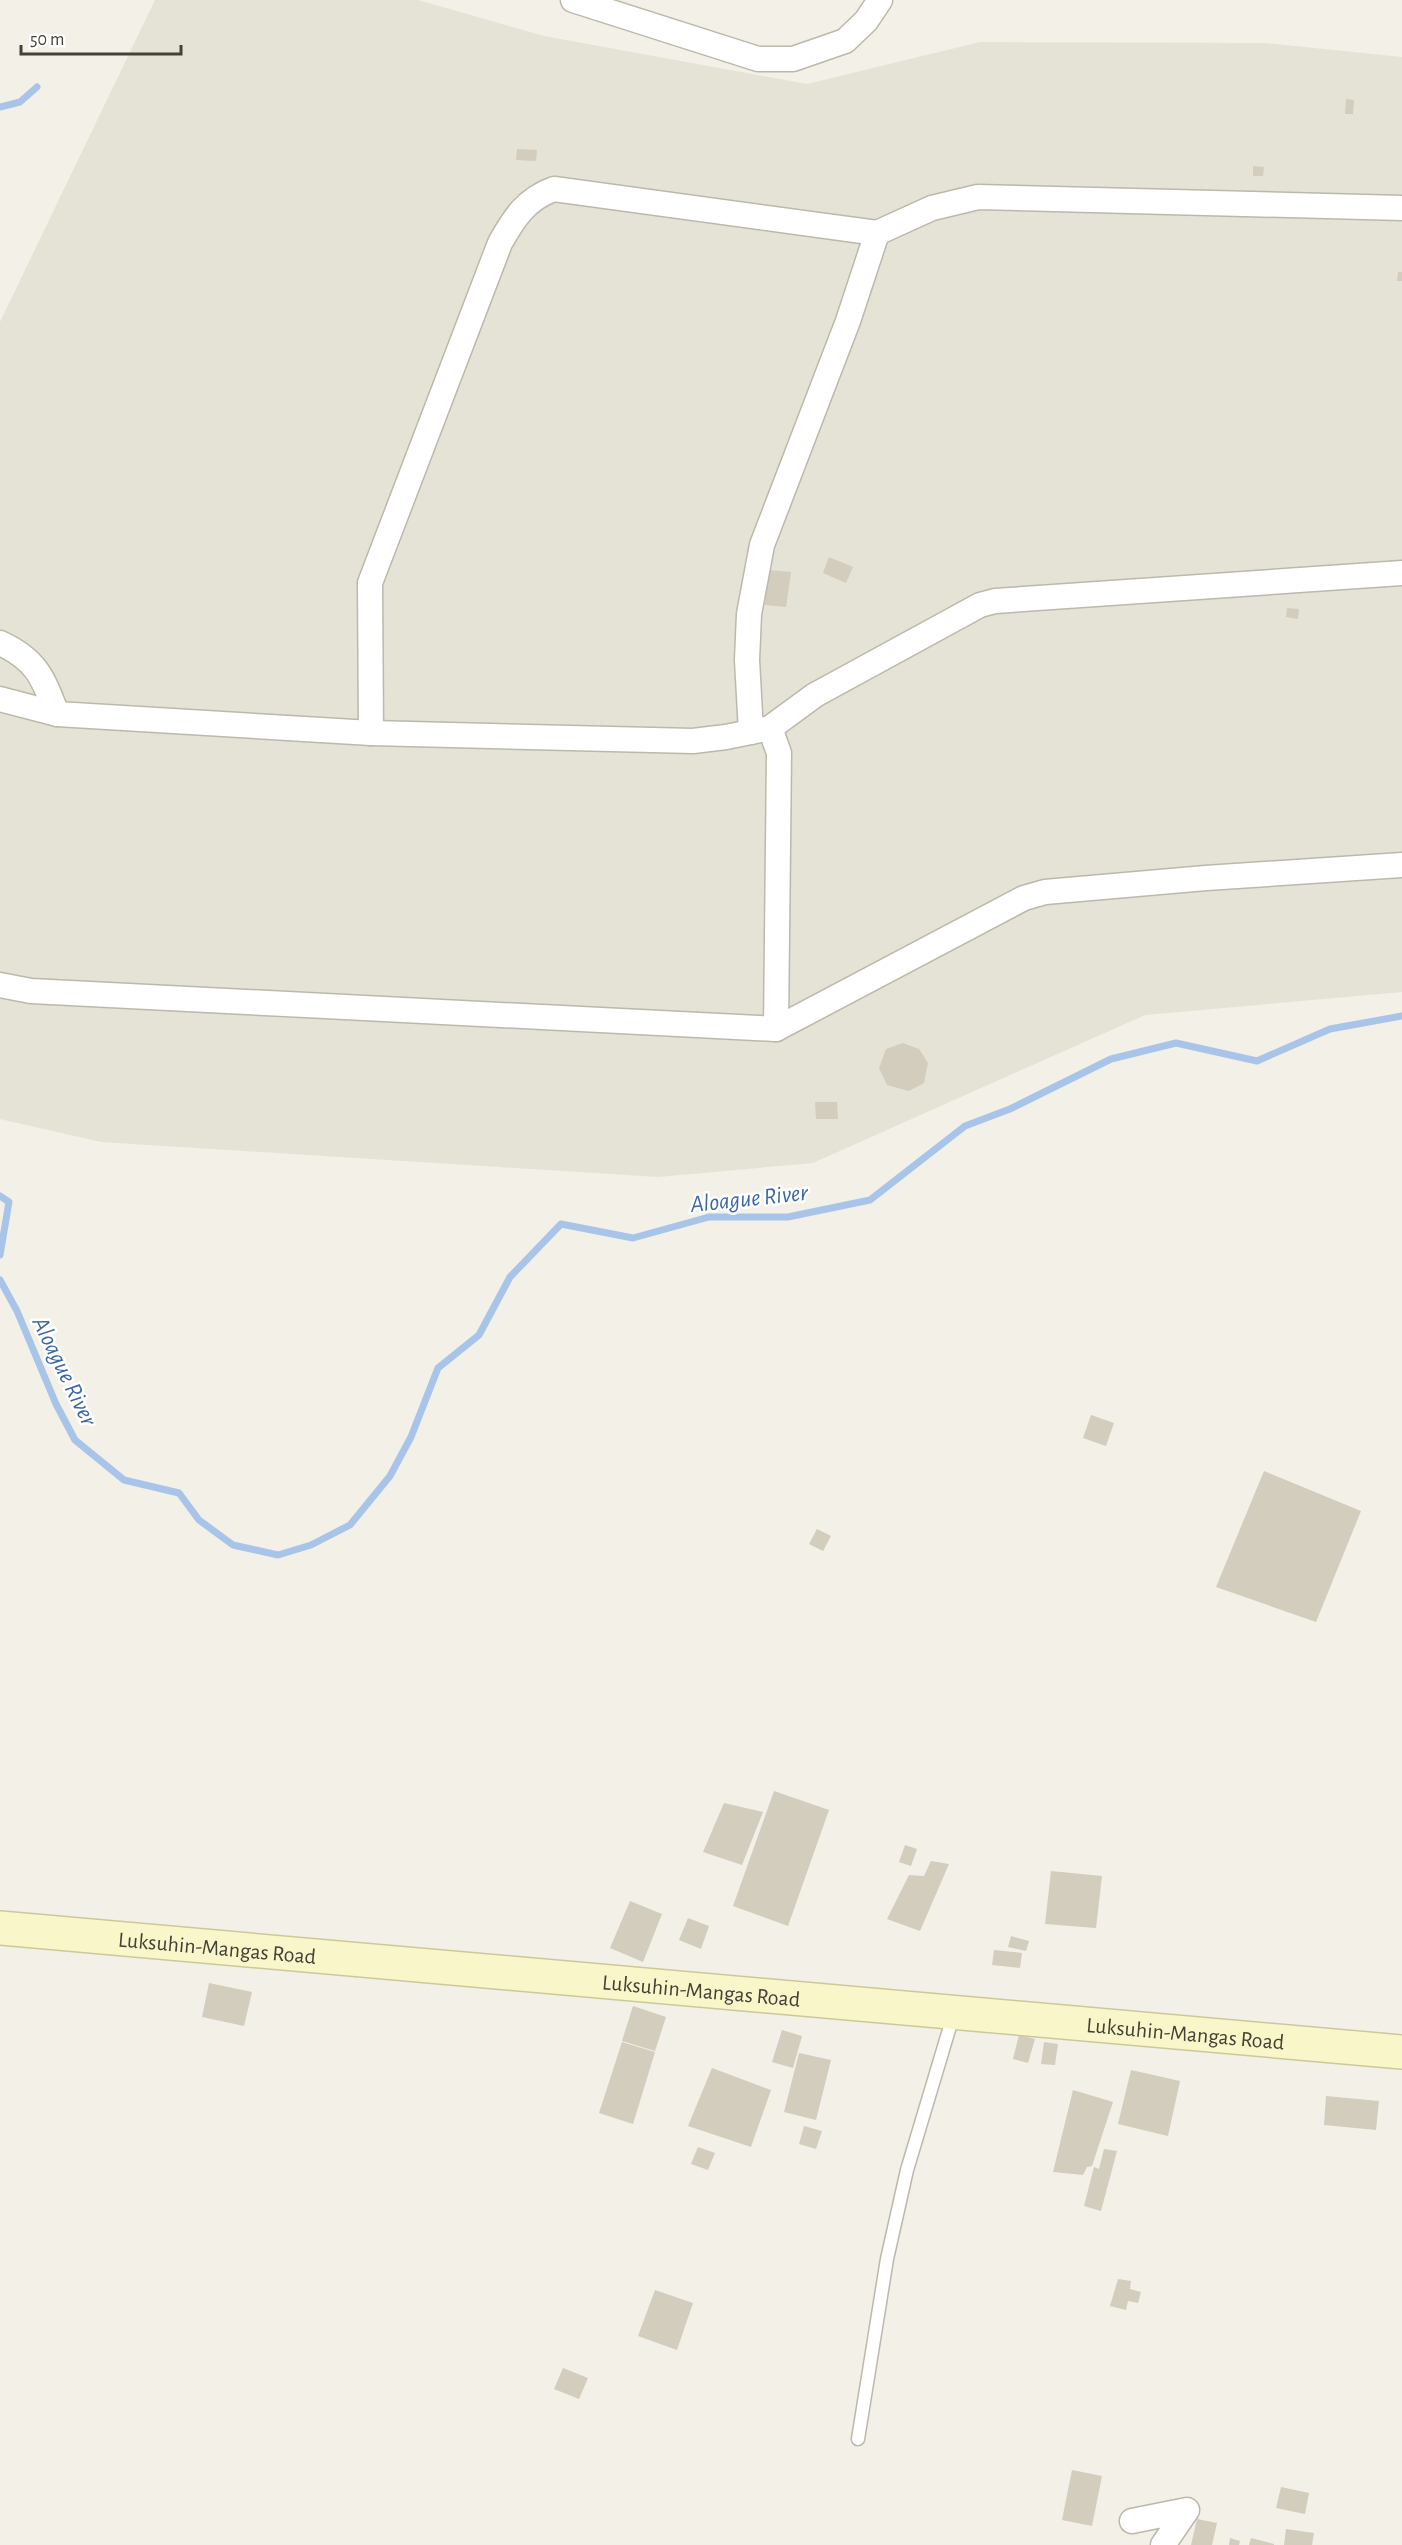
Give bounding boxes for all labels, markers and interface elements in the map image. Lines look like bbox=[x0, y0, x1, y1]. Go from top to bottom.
scale bar bbox=[21, 18, 182, 56]
text: 50 m bbox=[30, 31, 64, 49]
water label: Aloague River bbox=[688, 1181, 810, 1217]
water label: Aloague River bbox=[27, 1312, 101, 1431]
street label: Luksuhin-Mangas Road bbox=[117, 1928, 317, 1968]
street label: Luksuhin-Mangas Road bbox=[601, 1971, 801, 2011]
street label: Luksuhin-Mangas Road bbox=[1085, 2014, 1285, 2054]

